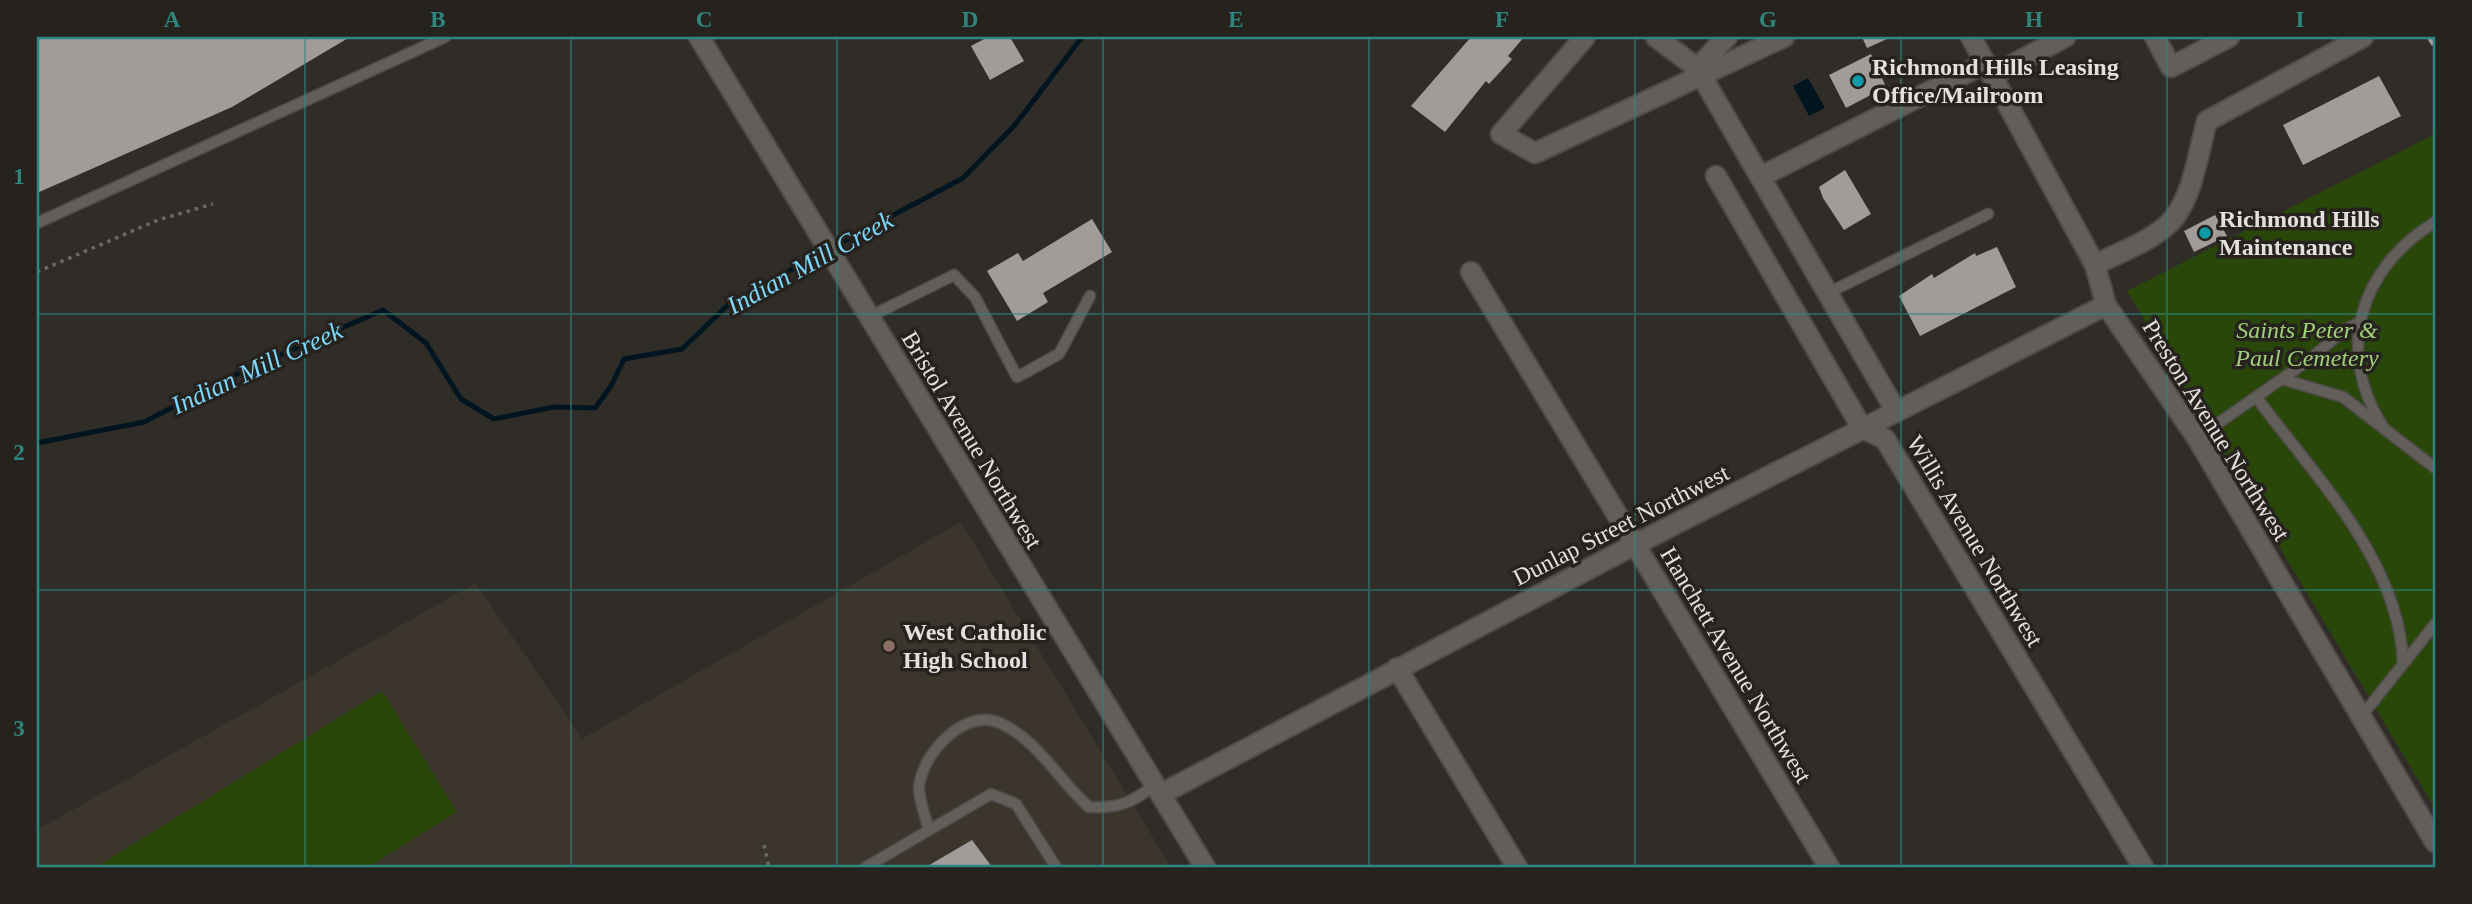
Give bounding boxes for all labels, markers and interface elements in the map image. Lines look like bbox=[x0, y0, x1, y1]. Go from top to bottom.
text: A bbox=[164, 7, 181, 32]
text: B bbox=[430, 7, 446, 32]
text: C bbox=[696, 7, 712, 32]
text: D bbox=[962, 7, 978, 32]
text: E bbox=[1228, 7, 1244, 32]
text: F bbox=[1495, 7, 1509, 32]
text: G bbox=[1759, 7, 1777, 32]
text: H bbox=[2025, 7, 2043, 32]
text: I bbox=[2296, 7, 2305, 32]
place label: Richmond Hills Leasing Office/Mailroom bbox=[1872, 54, 2119, 108]
marker: Richmond Hills Leasing Office/Mailroom bbox=[1850, 73, 1866, 89]
text: 1 bbox=[13, 164, 25, 189]
water label: Indian Mill Creek bbox=[721, 205, 898, 321]
place label: Richmond Hills Maintenance bbox=[2219, 206, 2380, 260]
marker: Richmond Hills Maintenance bbox=[2197, 225, 2213, 241]
street label: Preston Avenue Northwest bbox=[2137, 315, 2295, 546]
water label: Indian Mill Creek bbox=[166, 316, 348, 421]
park label: Saints Peter & Paul Cemetery bbox=[2234, 317, 2379, 371]
street label: Bristol Avenue Northwest bbox=[897, 327, 1047, 554]
street label: Willis Avenue Northwest bbox=[1902, 431, 2048, 651]
text: 2 bbox=[13, 440, 25, 465]
street label: Dunlap Street Northwest bbox=[1509, 459, 1733, 591]
street label: Hanchett Avenue Northwest bbox=[1655, 543, 1817, 788]
place label: West Catholic High School bbox=[903, 619, 1047, 673]
marker: West Catholic High School bbox=[881, 638, 897, 654]
text: 3 bbox=[13, 716, 25, 741]

